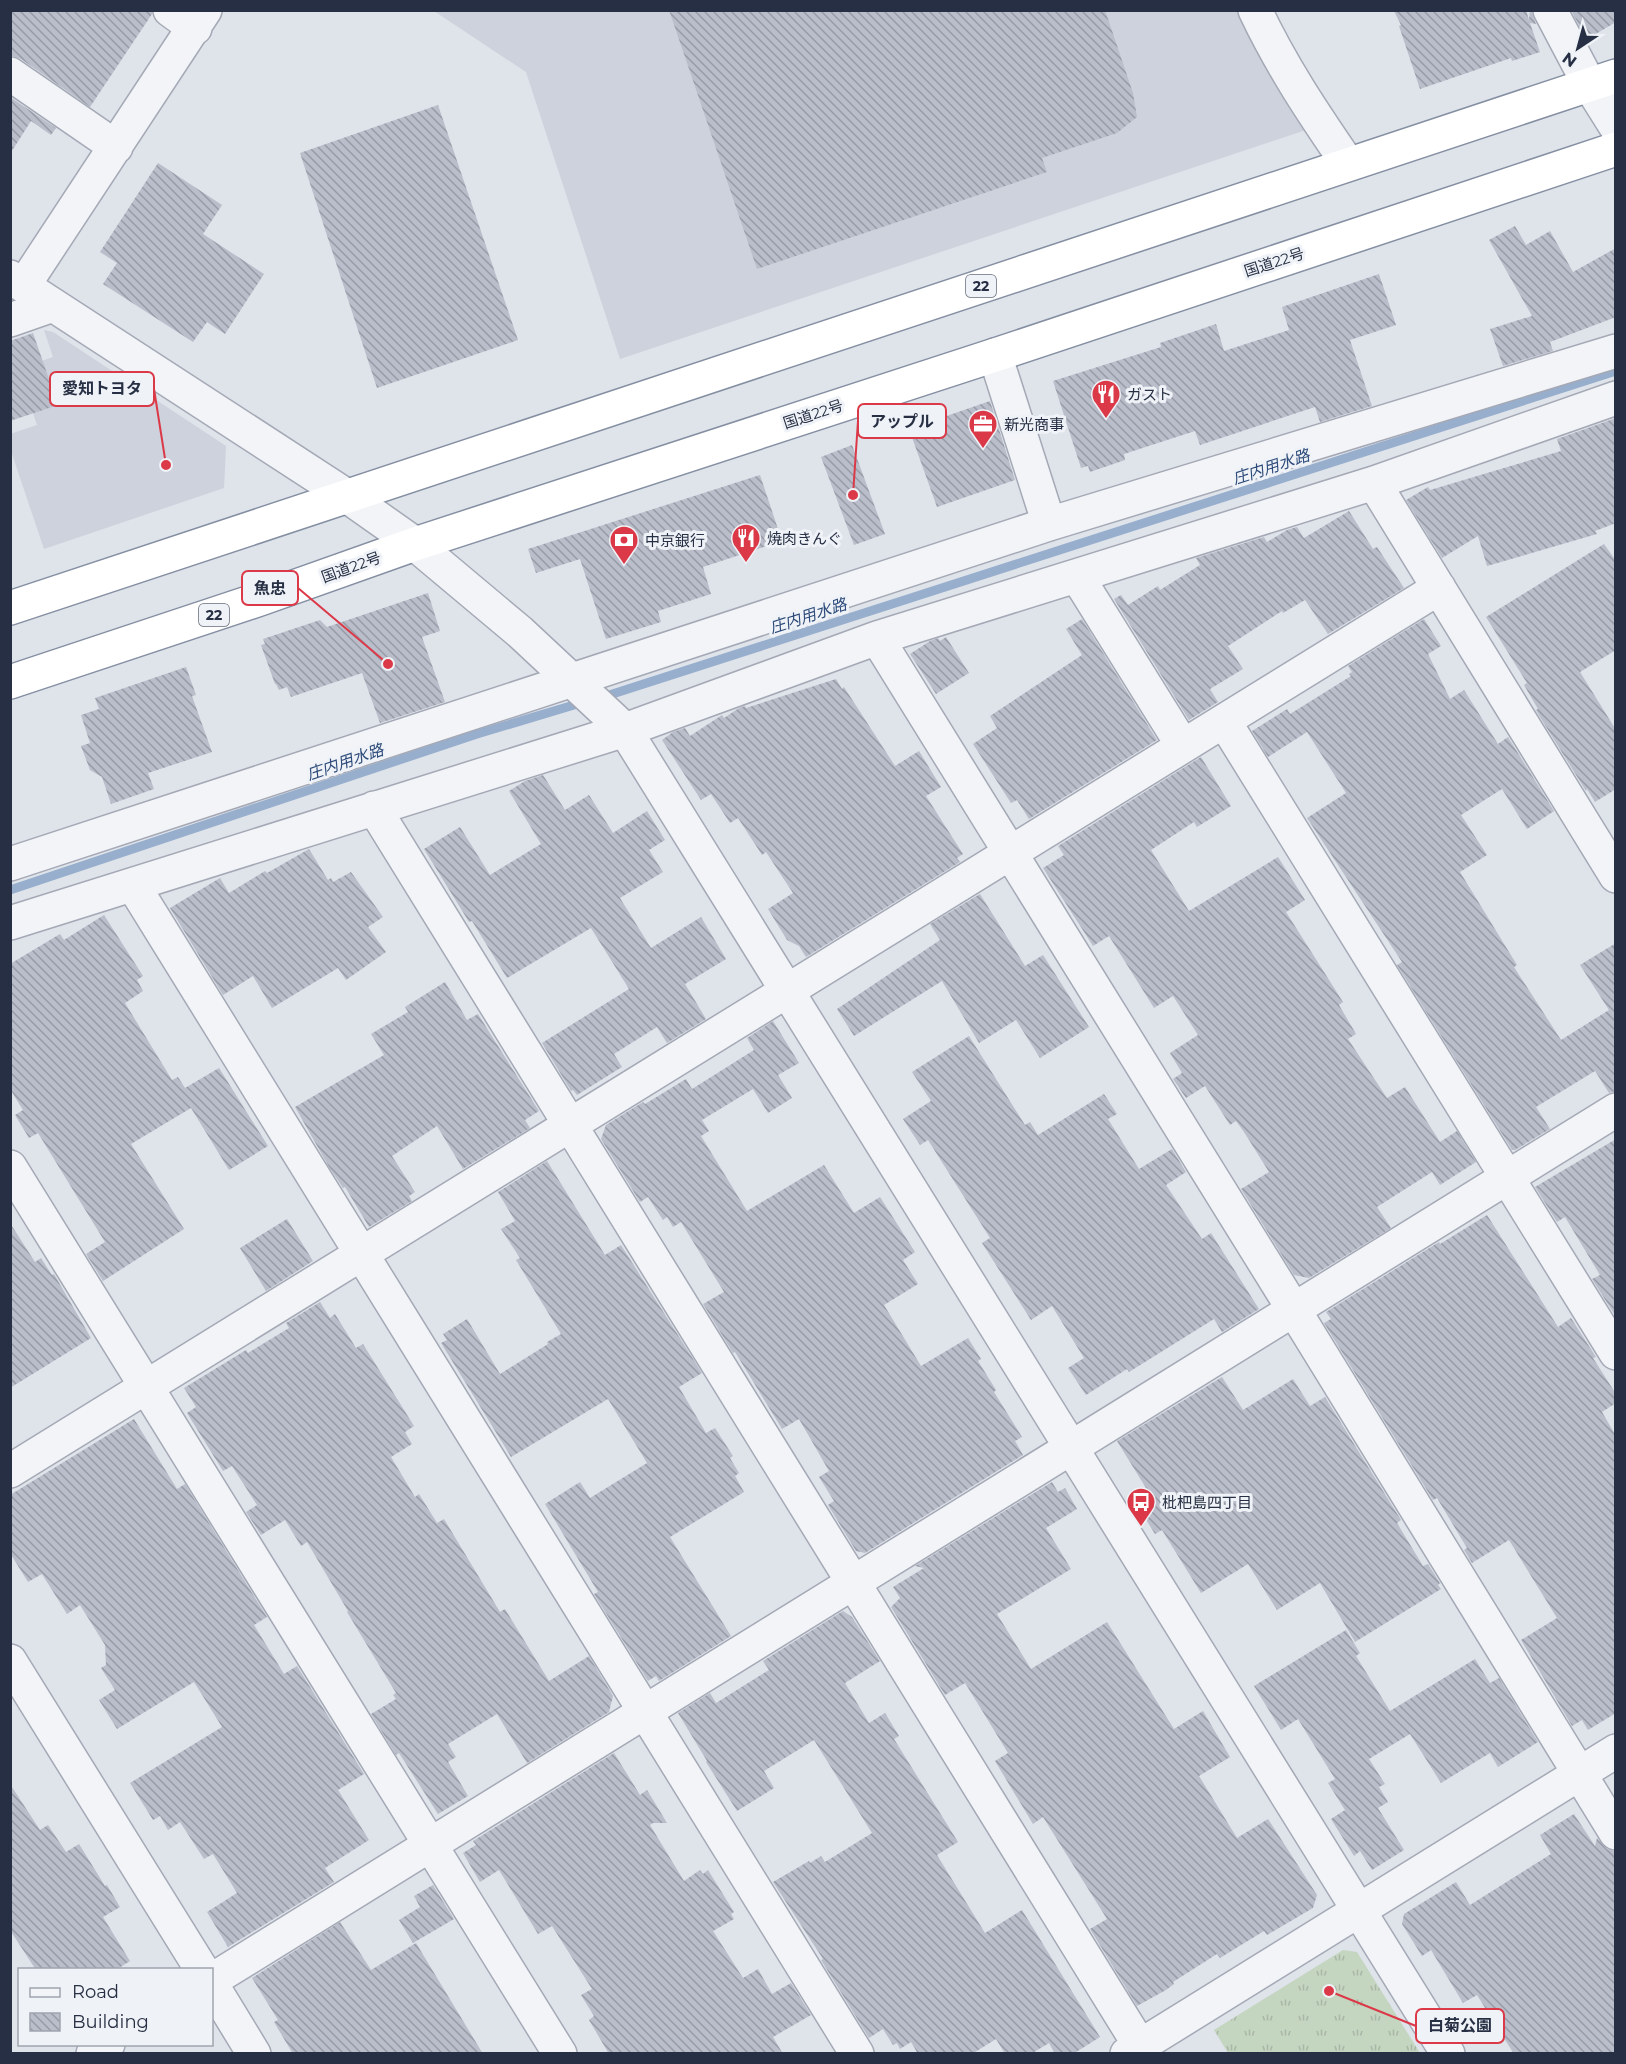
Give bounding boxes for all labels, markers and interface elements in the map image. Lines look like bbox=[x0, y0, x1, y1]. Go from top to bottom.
north arrow bbox=[1548, 18, 1608, 78]
text: N bbox=[1559, 48, 1580, 71]
street label: 国道22号 bbox=[1242, 243, 1306, 281]
road number: 22 bbox=[966, 275, 996, 297]
callout: 愛知トヨタ bbox=[50, 372, 154, 406]
restaurant icon: ガスト bbox=[1090, 378, 1122, 420]
text: 愛知トヨタ bbox=[62, 379, 142, 398]
place label: ガスト bbox=[1127, 385, 1172, 404]
street label: 国道22号 bbox=[781, 395, 845, 433]
callout: アップル bbox=[858, 404, 946, 438]
office icon: 新光商事 bbox=[967, 408, 999, 450]
text: アップル bbox=[870, 412, 934, 431]
place label: 新光商事 bbox=[1004, 415, 1064, 434]
water label: 庄内用水路 bbox=[1230, 445, 1314, 488]
restaurant icon: 焼肉きんぐ bbox=[730, 522, 762, 564]
bank icon: 中京銀行 bbox=[608, 524, 640, 566]
place label: 焼肉きんぐ bbox=[767, 529, 842, 548]
place label: 中京銀行 bbox=[645, 531, 705, 550]
street label: 国道22号 bbox=[319, 547, 383, 587]
callout: 魚忠 bbox=[242, 571, 298, 605]
text: 魚忠 bbox=[254, 579, 286, 598]
water label: 庄内用水路 bbox=[767, 594, 851, 637]
road number: 22 bbox=[199, 604, 229, 626]
water label: 庄内用水路 bbox=[304, 739, 388, 784]
bus stop icon: 枇杷島四丁目 bbox=[1125, 1486, 1157, 1528]
place label: 枇杷島四丁目 bbox=[1162, 1493, 1252, 1512]
legend bbox=[18, 1968, 213, 2046]
text: Road bbox=[72, 1981, 119, 2003]
callout: 白菊公園 bbox=[1416, 2009, 1504, 2043]
text: Building bbox=[72, 2011, 149, 2033]
text: 白菊公園 bbox=[1428, 2016, 1492, 2035]

